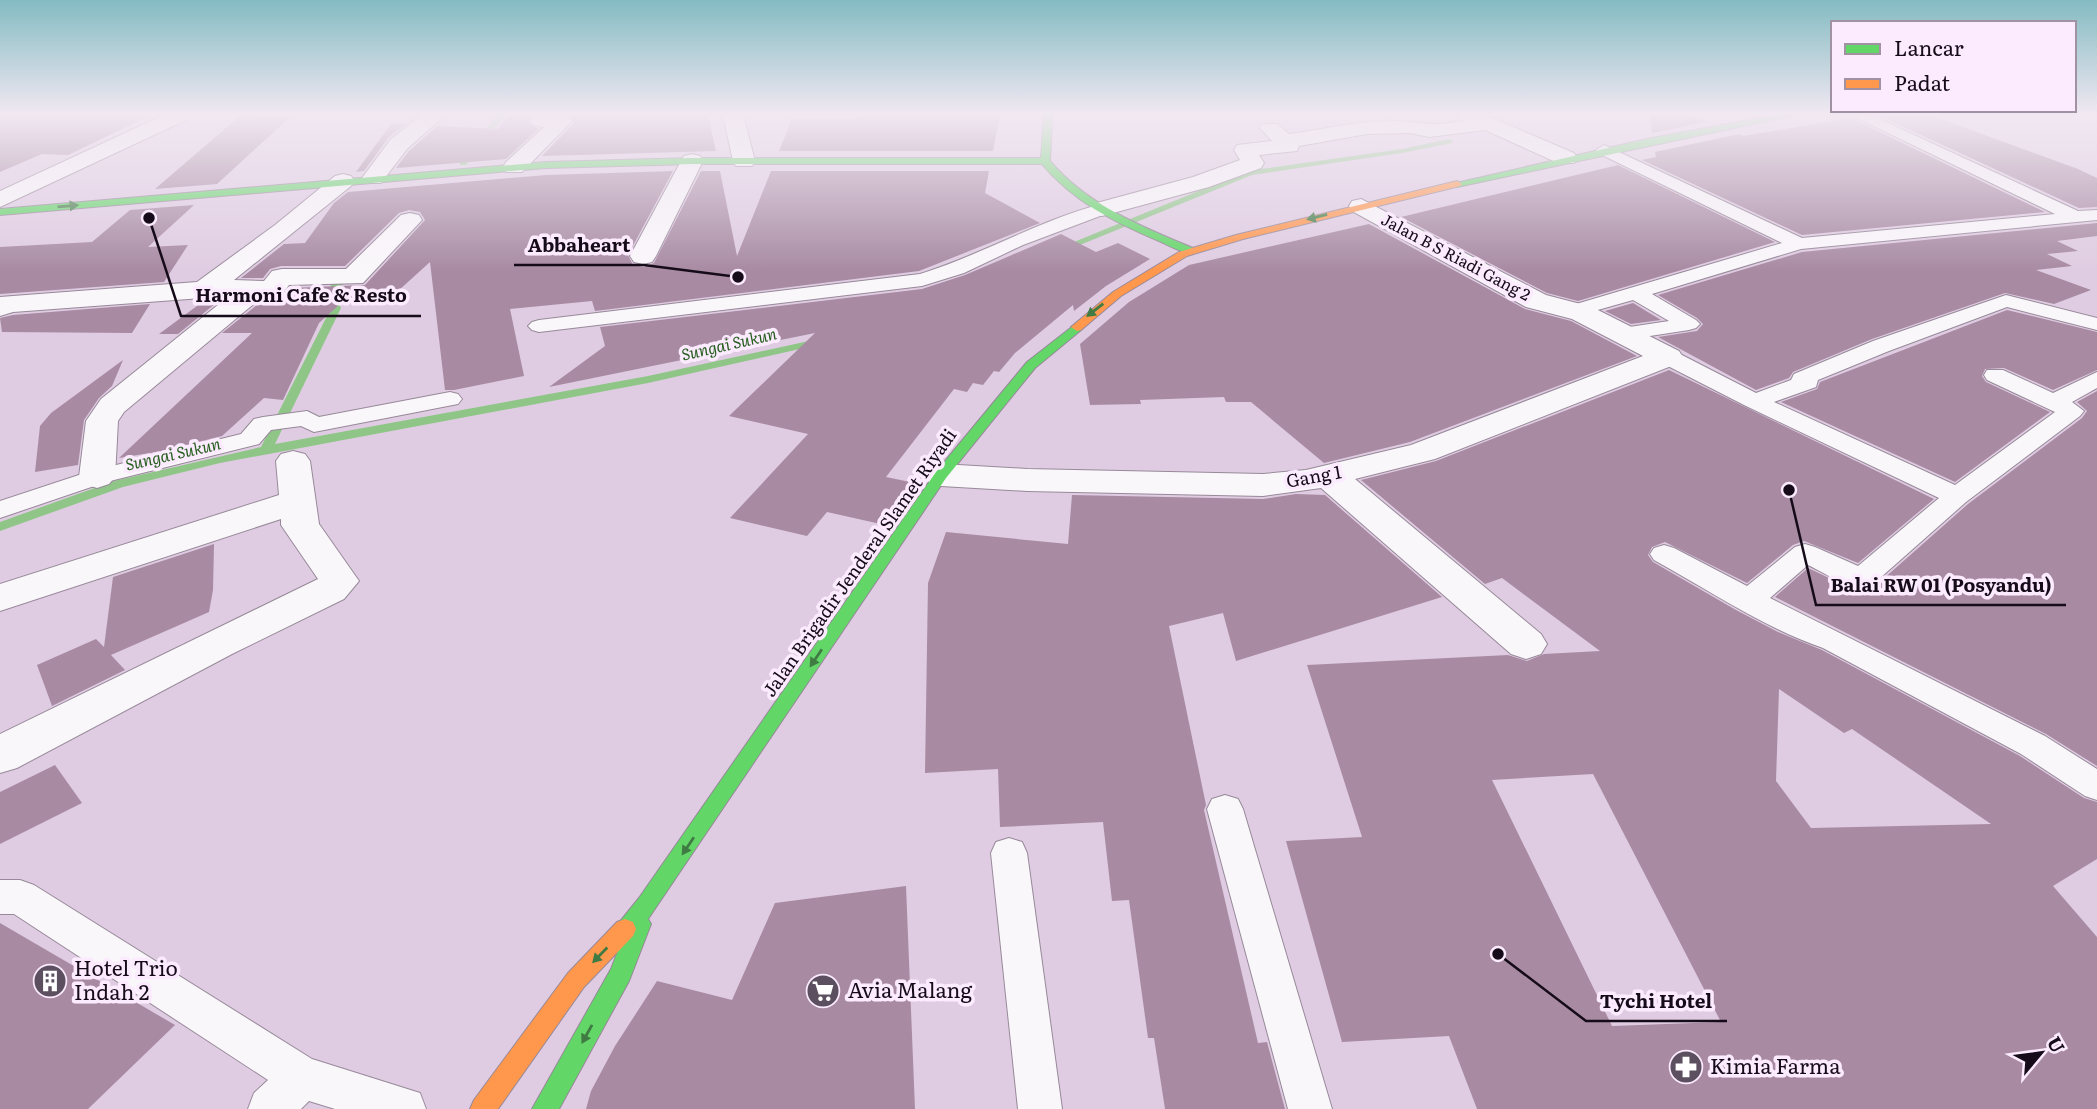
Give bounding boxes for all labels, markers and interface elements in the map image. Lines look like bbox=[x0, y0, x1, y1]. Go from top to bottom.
legend bbox=[1831, 21, 2076, 112]
text: Lancar bbox=[1894, 31, 1964, 62]
text: Padat bbox=[1894, 66, 1950, 97]
one-way arrow bbox=[57, 200, 79, 211]
street label: Jalan B S Riadi Gang 2 bbox=[1377, 207, 1535, 306]
one-way arrow bbox=[1306, 212, 1328, 223]
callout: Abbaheart bbox=[514, 225, 644, 265]
text: Abbaheart bbox=[528, 230, 631, 258]
callout: Harmoni Cafe & Resto bbox=[181, 276, 421, 316]
text: Harmoni Cafe & Resto bbox=[195, 280, 407, 308]
one-way arrow bbox=[1086, 303, 1104, 317]
water label: Sungai Sukun bbox=[679, 320, 779, 366]
street label: Jalan Brigadir Jenderal Slamet Riyadi bbox=[755, 423, 962, 702]
water label: Sungai Sukun bbox=[123, 430, 223, 476]
street label: Gang 1 bbox=[1284, 457, 1344, 494]
callout: Balai RW 01 (Posyandu) bbox=[1816, 565, 2066, 605]
text: Balai RW 01 (Posyandu) bbox=[1830, 570, 2052, 598]
one-way arrow bbox=[809, 649, 823, 667]
one-way arrow bbox=[681, 837, 695, 855]
one-way arrow bbox=[593, 946, 609, 963]
place label: Hotel Trio Indah 2 bbox=[74, 951, 178, 1006]
building icon: Hotel Trio Indah 2 bbox=[31, 962, 69, 1000]
supermarket icon: Avia Malang bbox=[804, 972, 842, 1010]
place label: Avia Malang bbox=[848, 973, 972, 1004]
callout: Tychi Hotel bbox=[1586, 981, 1727, 1021]
text: Tychi Hotel bbox=[1600, 986, 1712, 1014]
north arrow bbox=[2006, 1018, 2076, 1088]
one-way arrow bbox=[581, 1024, 593, 1043]
text: U bbox=[2041, 1031, 2073, 1058]
pharmacy icon: Kimia Farma bbox=[1667, 1048, 1705, 1086]
place label: Kimia Farma bbox=[1710, 1049, 1841, 1080]

